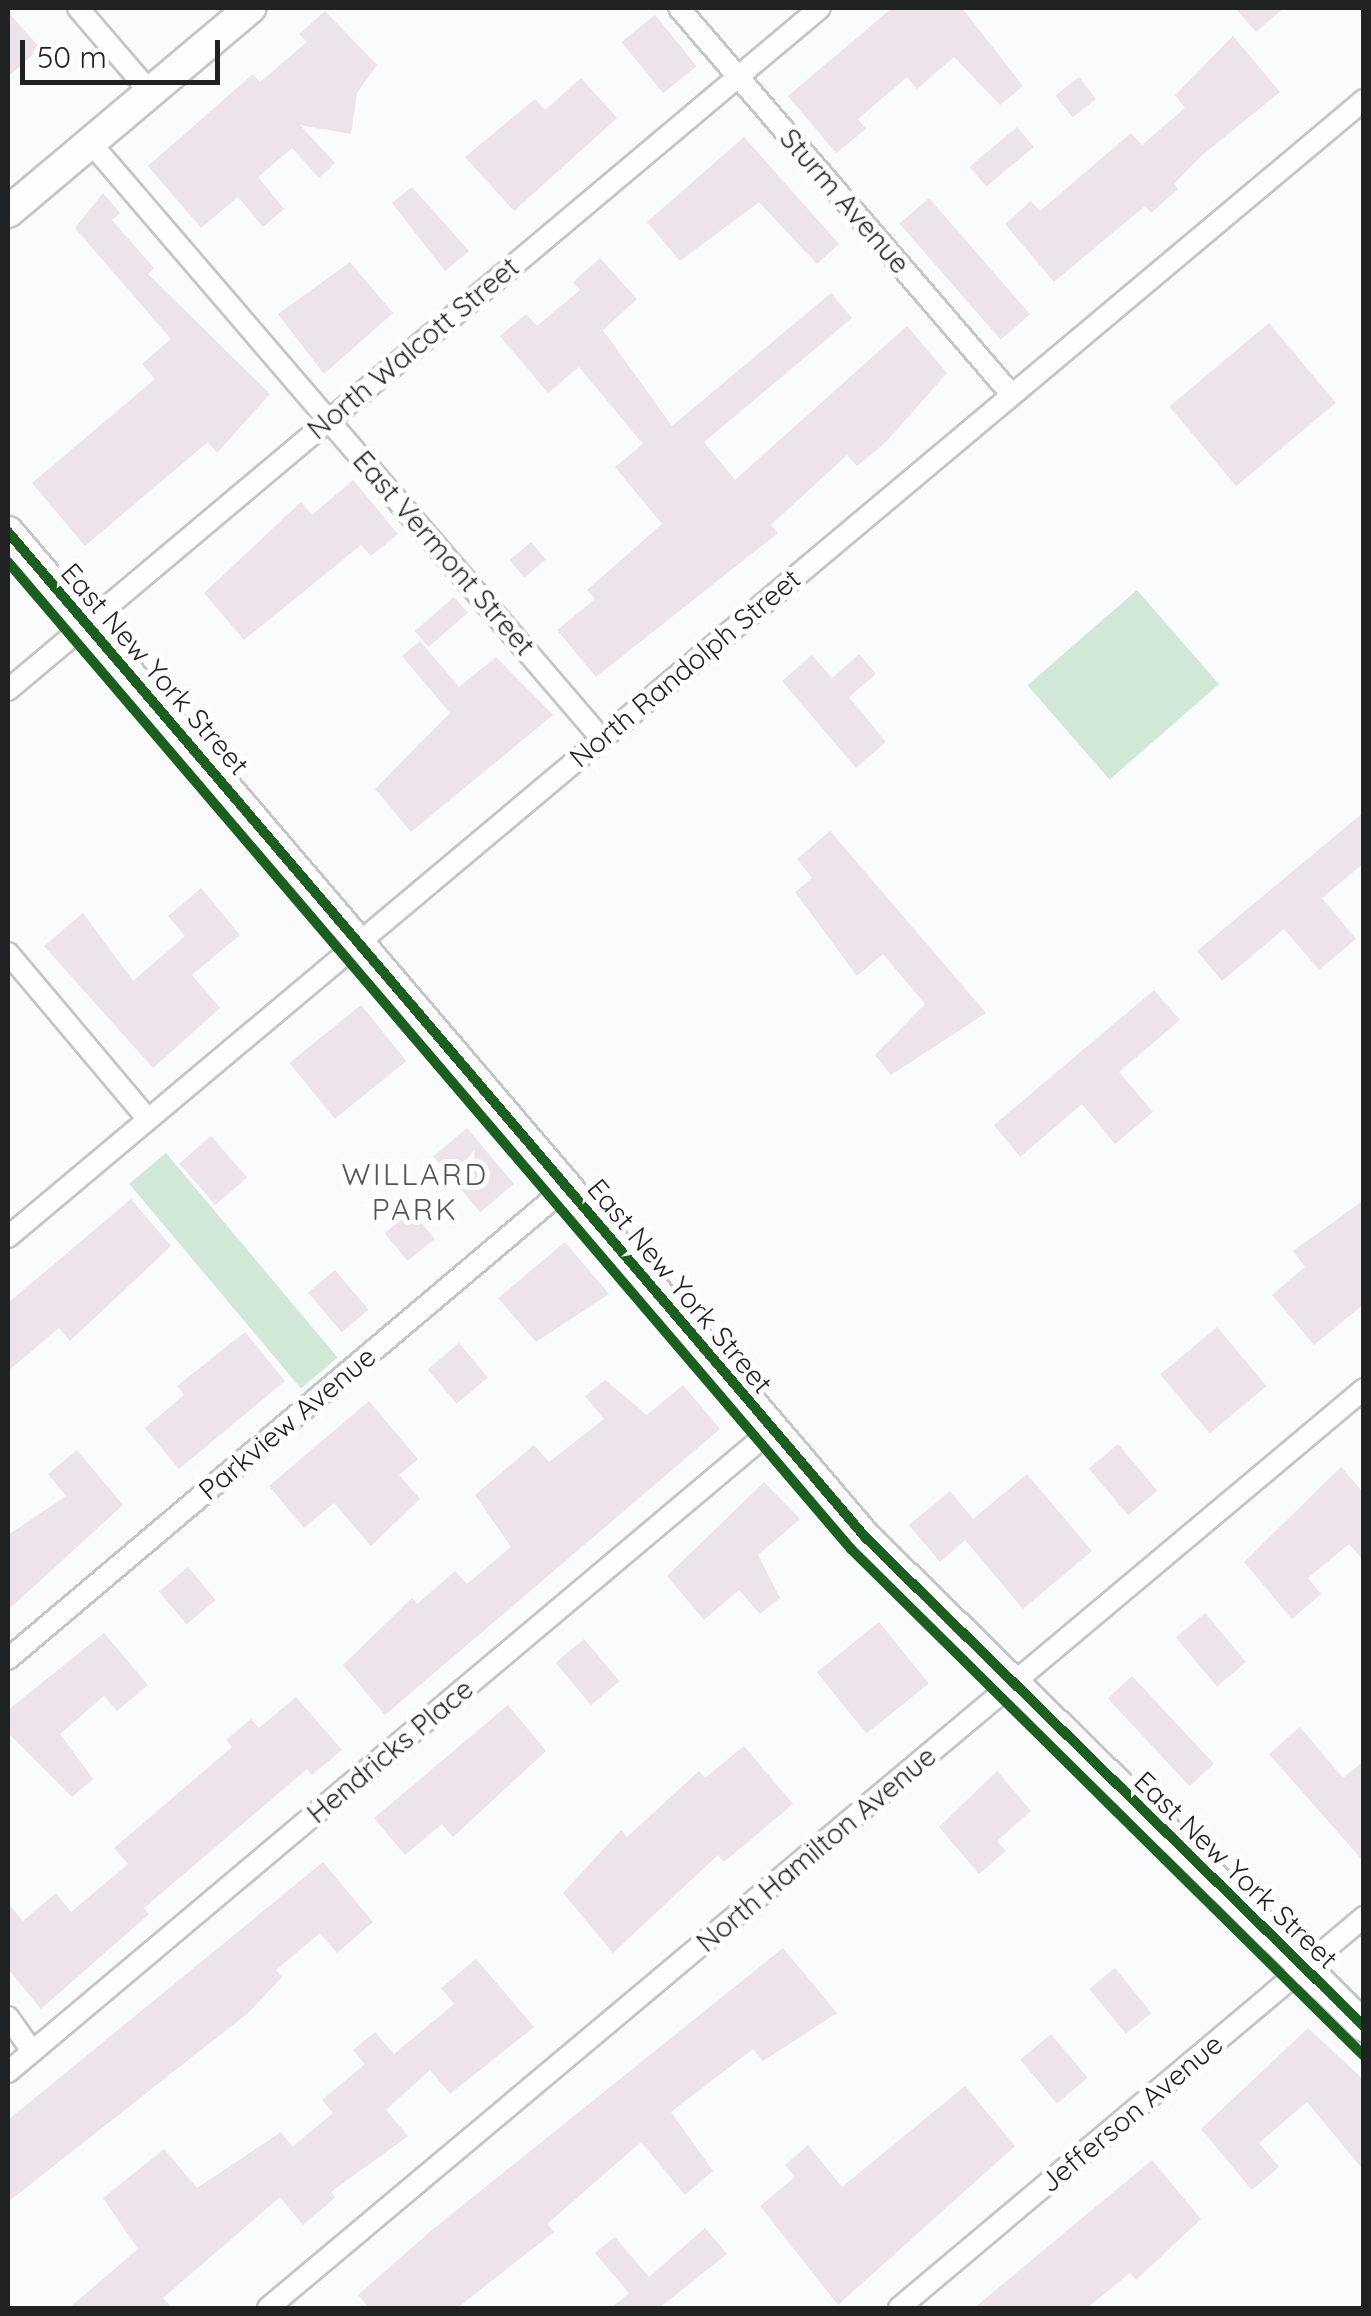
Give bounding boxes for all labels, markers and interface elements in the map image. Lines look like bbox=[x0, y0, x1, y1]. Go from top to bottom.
scale bar bbox=[25, 20, 225, 82]
text: 50 m bbox=[37, 38, 107, 76]
street label: Sturm Avenue bbox=[773, 122, 917, 280]
street label: North Walcott Street bbox=[300, 250, 526, 446]
street label: East Vermont Street bbox=[346, 444, 542, 662]
street label: East New York Street bbox=[54, 556, 256, 782]
street label: North Randolph Street bbox=[563, 562, 807, 774]
district label: WILLARD PARK bbox=[342, 1156, 488, 1226]
street label: East New York Street bbox=[581, 1172, 779, 1400]
street label: Parkview Avenue bbox=[192, 1339, 382, 1507]
street label: Hendricks Place bbox=[300, 1672, 480, 1830]
street label: North Hamilton Avenue bbox=[690, 1739, 942, 1959]
street label: East New York Street bbox=[1127, 1764, 1345, 1976]
street label: Jefferson Avenue bbox=[1033, 2027, 1229, 2199]

